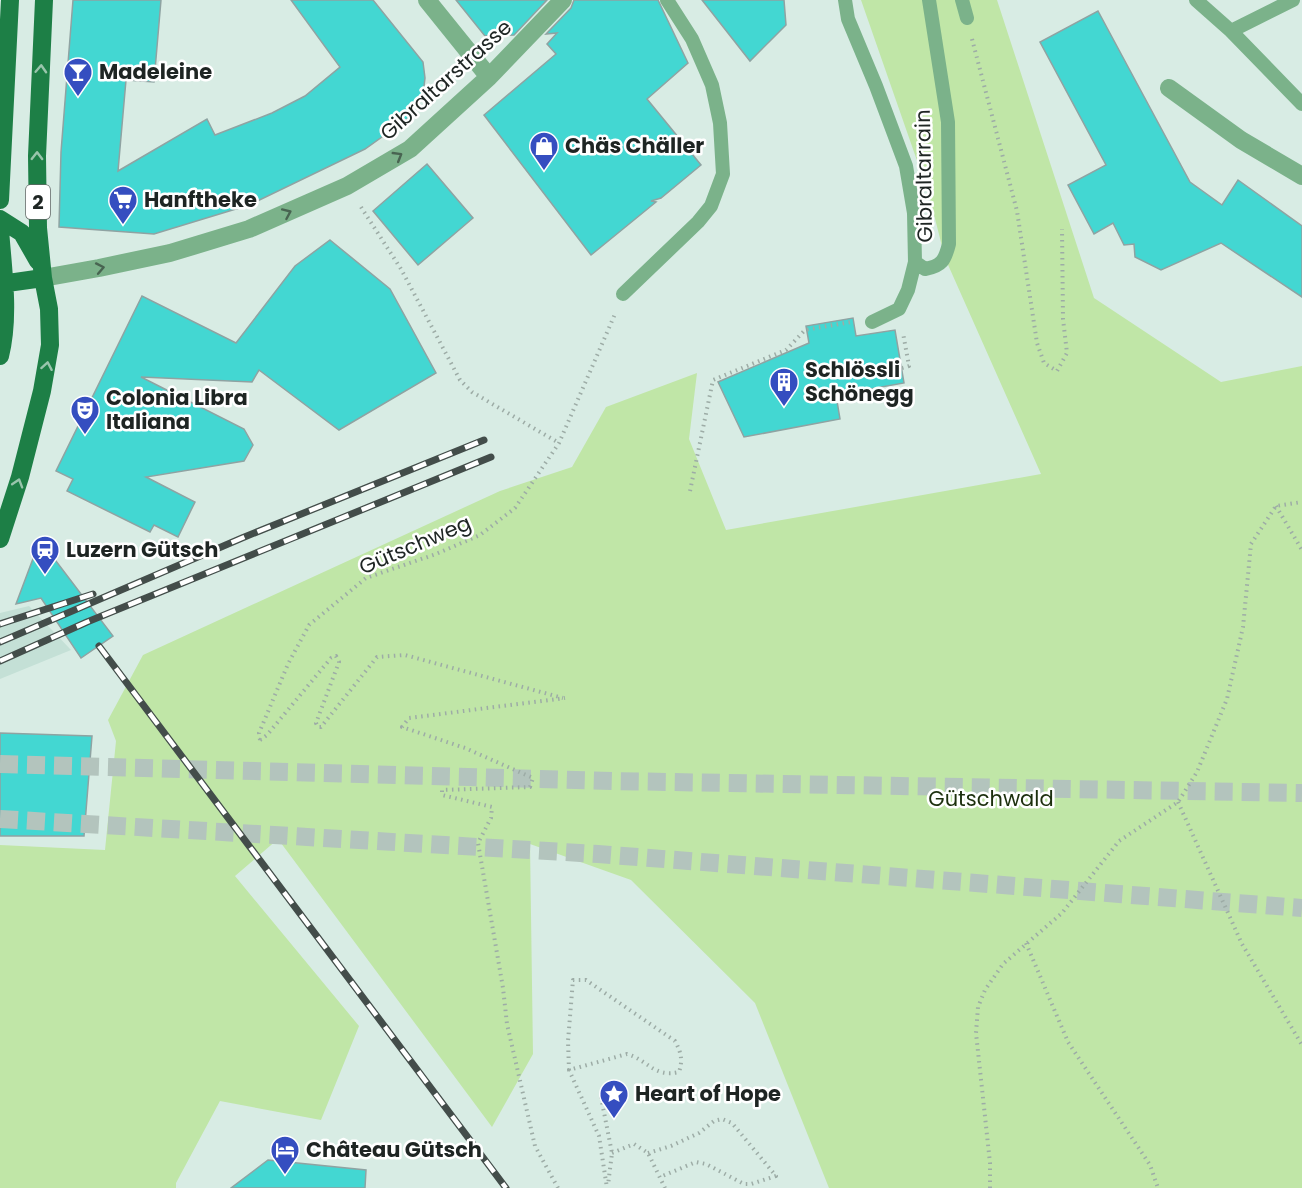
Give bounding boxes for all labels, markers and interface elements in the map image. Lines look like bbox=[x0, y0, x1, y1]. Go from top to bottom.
street label: Gibraltarstrasse bbox=[373, 13, 518, 147]
bar icon: Madeleine bbox=[62, 56, 94, 98]
place label: Madeleine bbox=[99, 57, 212, 86]
one-way arrow bbox=[34, 64, 47, 73]
street label: Gibraltarrain bbox=[908, 109, 939, 243]
shop icon: Chäs Chäller bbox=[528, 130, 560, 172]
place label: Chäs Chäller bbox=[565, 131, 704, 160]
one-way arrow bbox=[31, 152, 43, 161]
one-way arrow bbox=[392, 152, 402, 163]
supermarket icon: Hanftheke bbox=[107, 184, 139, 226]
road number: 2 bbox=[26, 185, 50, 219]
place label: Hanftheke bbox=[144, 185, 257, 214]
one-way arrow bbox=[280, 208, 291, 220]
one-way arrow bbox=[95, 262, 105, 275]
place label: Schlössli Schönegg bbox=[805, 355, 914, 408]
one-way arrow bbox=[40, 361, 52, 370]
building icon: Schlössli Schönegg bbox=[768, 366, 800, 408]
place label: Colonia Libra Italiana bbox=[106, 383, 248, 436]
theatre icon: Colonia Libra Italiana bbox=[69, 394, 101, 436]
one-way arrow bbox=[11, 478, 23, 489]
street label: Gütschweg bbox=[354, 508, 475, 581]
station icon: Luzern Gütsch bbox=[29, 534, 61, 576]
place label: Luzern Gütsch bbox=[66, 535, 218, 564]
park label: Gütschwald bbox=[928, 784, 1054, 813]
place icon: Heart of Hope bbox=[598, 1078, 630, 1120]
place label: Heart of Hope bbox=[635, 1079, 781, 1108]
hotel icon: Château Gütsch bbox=[269, 1134, 301, 1176]
place label: Château Gütsch bbox=[306, 1135, 482, 1164]

